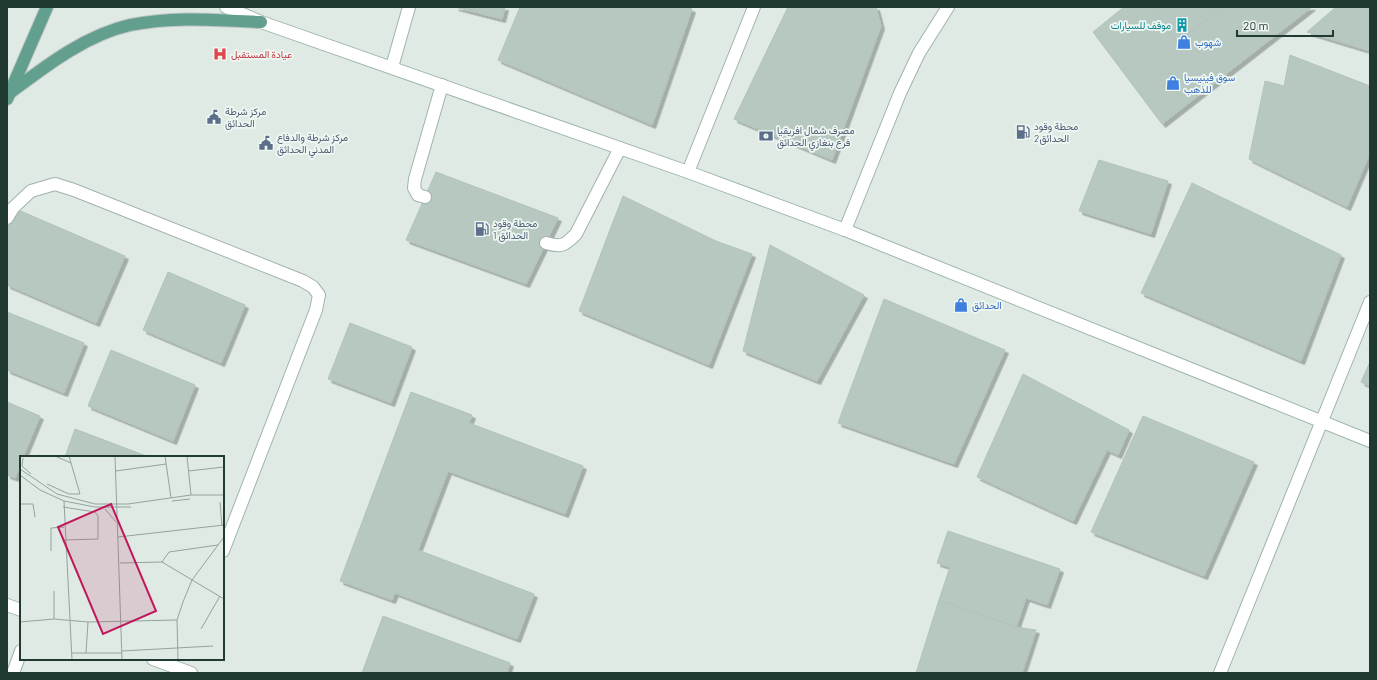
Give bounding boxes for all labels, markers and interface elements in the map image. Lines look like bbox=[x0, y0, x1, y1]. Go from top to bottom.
scale bar bbox=[1237, 12, 1333, 38]
building icon: موقف للسيارات bbox=[1174, 17, 1190, 33]
text: 20 m bbox=[1243, 18, 1269, 32]
place label: موقف للسيارات bbox=[1111, 19, 1171, 32]
shop icon: شهوب bbox=[1176, 34, 1192, 50]
place label: شهوب bbox=[1195, 36, 1221, 49]
hospital icon: عيادة المستقبل bbox=[212, 46, 228, 62]
place label: عيادة المستقبل bbox=[231, 48, 292, 61]
place label: سوق فينيسيا للذهب bbox=[1184, 71, 1235, 96]
shop icon: سوق فينيسيا للذهب bbox=[1165, 75, 1181, 91]
place label: مركز شرطة الحدائق bbox=[225, 105, 266, 130]
public building icon: مركز شرطة الحدائق bbox=[206, 109, 222, 125]
place label: محطة وقود الحدائق2 bbox=[1034, 120, 1078, 145]
place label: مصرف شمال افريقيا فرع بنغازي الحدائق bbox=[777, 124, 855, 151]
fuel station icon: محطة وقود الحدائق2 bbox=[1015, 124, 1031, 140]
bank icon: مصرف شمال افريقيا فرع بنغازي الحدائق bbox=[758, 128, 774, 144]
place label: مركز شرطة والدفاع المدني الحدائق bbox=[277, 131, 348, 158]
public building icon: مركز شرطة والدفاع المدني الحدائق bbox=[258, 135, 274, 151]
place label: محطة وقود الحدائق 1 bbox=[493, 217, 537, 242]
fuel station icon: محطة وقود الحدائق 1 bbox=[474, 221, 490, 237]
shop icon: الحدائق bbox=[953, 297, 969, 313]
place label: الحدائق bbox=[972, 299, 1002, 312]
inset map bbox=[20, 456, 224, 660]

